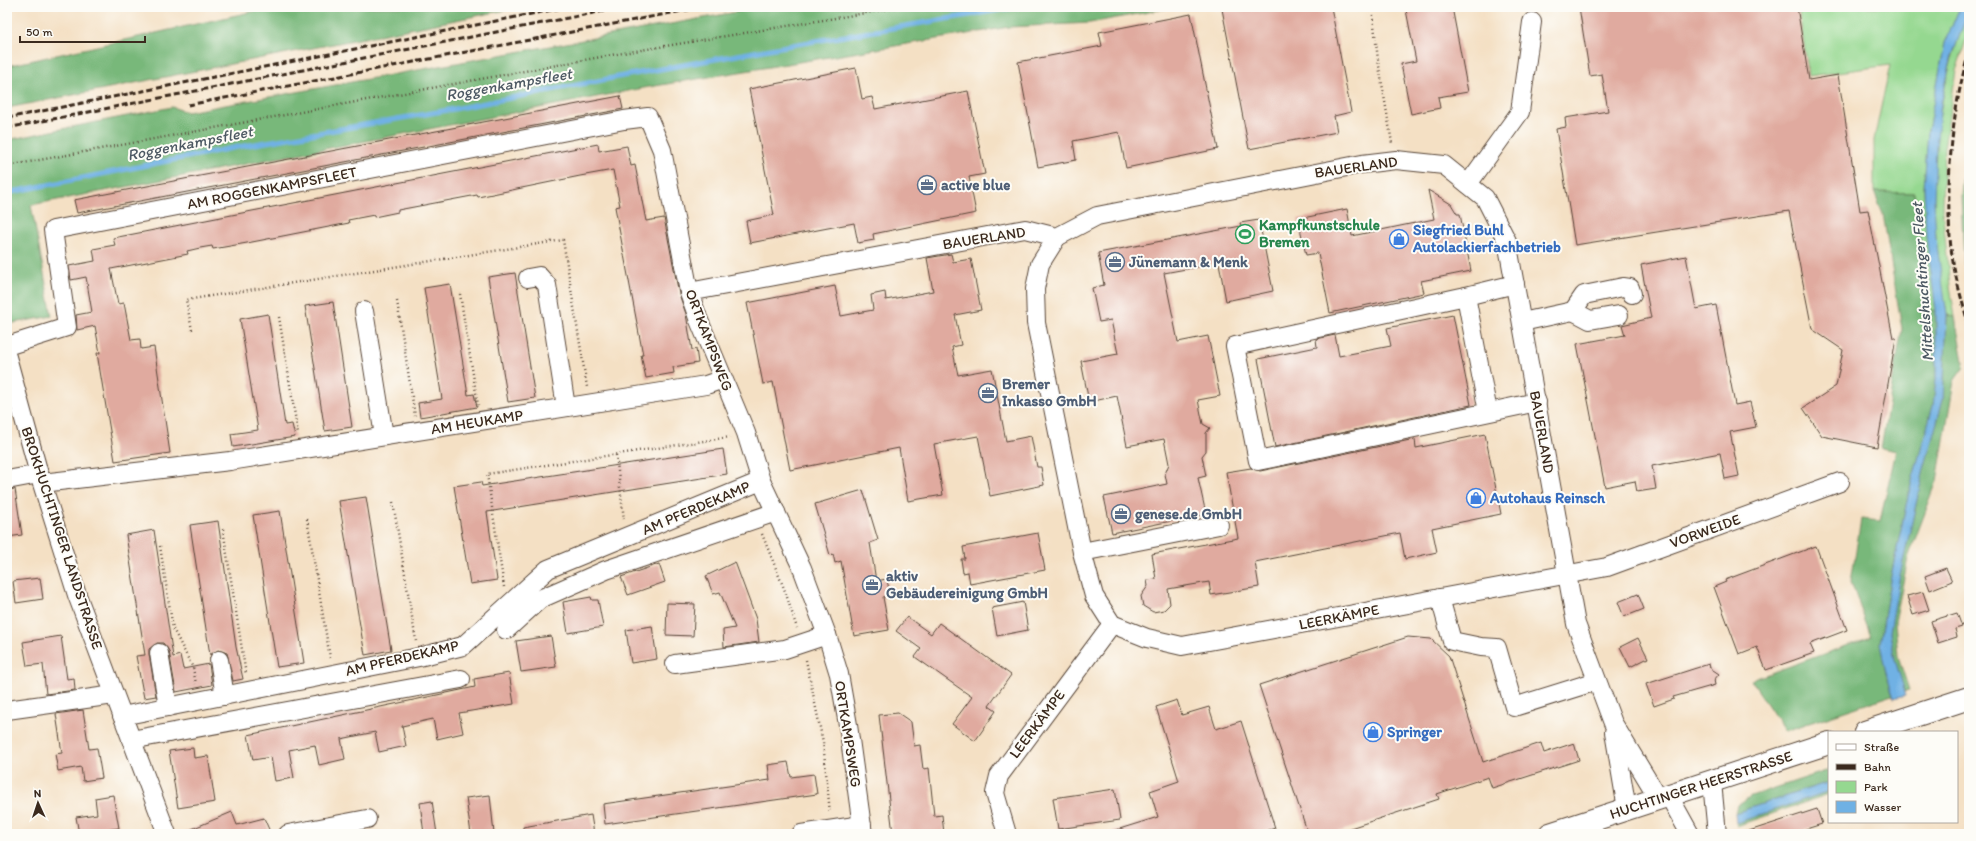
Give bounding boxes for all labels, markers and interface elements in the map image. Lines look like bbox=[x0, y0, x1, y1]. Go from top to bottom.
scale bar bbox=[20, 18, 145, 44]
text: 50 m bbox=[26, 25, 52, 39]
water label: Roggenkampsfleet bbox=[445, 63, 575, 104]
water label: Roggenkampsfleet bbox=[126, 121, 256, 165]
street label: BAUERLAND bbox=[1313, 152, 1399, 182]
street label: AM ROGGENKAMPSFLEET bbox=[186, 163, 359, 213]
office icon: active blue bbox=[916, 174, 938, 196]
place label: active blue bbox=[941, 176, 1010, 194]
water label: Mittelshuchtinger Fleet bbox=[1907, 200, 1937, 362]
place label: Kampfkunstschule Bremen bbox=[1259, 216, 1380, 251]
place label: Siegfried Buhl Autolackierfachbetrieb bbox=[1412, 221, 1561, 256]
street label: BAUERLAND bbox=[941, 223, 1027, 253]
sports icon: Kampfkunstschule Bremen bbox=[1234, 223, 1256, 245]
shop icon: Siegfried Buhl Autolackierfachbetrieb bbox=[1388, 228, 1410, 250]
office icon: Jünemann & Menk bbox=[1104, 251, 1126, 273]
place label: Jünemann & Menk bbox=[1128, 253, 1248, 271]
street label: ORTKAMPSWEG bbox=[681, 286, 737, 394]
place label: Bremer Inkasso GmbH bbox=[1002, 375, 1097, 410]
office icon: Bremer Inkasso GmbH bbox=[977, 382, 999, 404]
street label: BAUERLAND bbox=[1526, 389, 1558, 475]
street label: AM HEUKAMP bbox=[430, 406, 525, 438]
street label: BROKHUCHTINGER LANDSTRASSE bbox=[17, 424, 107, 652]
street label: AM PFERDEKAMP bbox=[639, 477, 753, 539]
shop icon: Autohaus Reinsch bbox=[1465, 487, 1487, 509]
place label: Autohaus Reinsch bbox=[1489, 489, 1606, 507]
office icon: genese.de GmbH bbox=[1110, 503, 1132, 525]
place label: genese.de GmbH bbox=[1135, 505, 1242, 524]
street label: VORWEIDE bbox=[1667, 510, 1743, 552]
place label: aktiv Gebäudereinigung GmbH bbox=[886, 567, 1048, 603]
office icon: aktiv Gebäudereinigung GmbH bbox=[861, 574, 883, 596]
street label: LEERKÄMPE bbox=[1297, 600, 1381, 634]
street label: AM PFERDEKAMP bbox=[344, 636, 461, 680]
street label: ORTKAMPSWEG bbox=[831, 679, 865, 789]
street label: LEERKÄMPE bbox=[1005, 686, 1069, 762]
shop icon: Springer bbox=[1362, 721, 1384, 743]
place label: Springer bbox=[1387, 723, 1442, 742]
legend bbox=[1828, 731, 1958, 823]
text: Straße bbox=[1864, 740, 1899, 754]
street label: HUCHTINGER HEERSTRASSE bbox=[1607, 747, 1795, 823]
text: Bahn bbox=[1864, 760, 1891, 774]
text: Park bbox=[1864, 780, 1888, 794]
north arrow bbox=[18, 783, 58, 823]
text: N bbox=[33, 787, 42, 800]
text: Wasser bbox=[1864, 800, 1901, 814]

